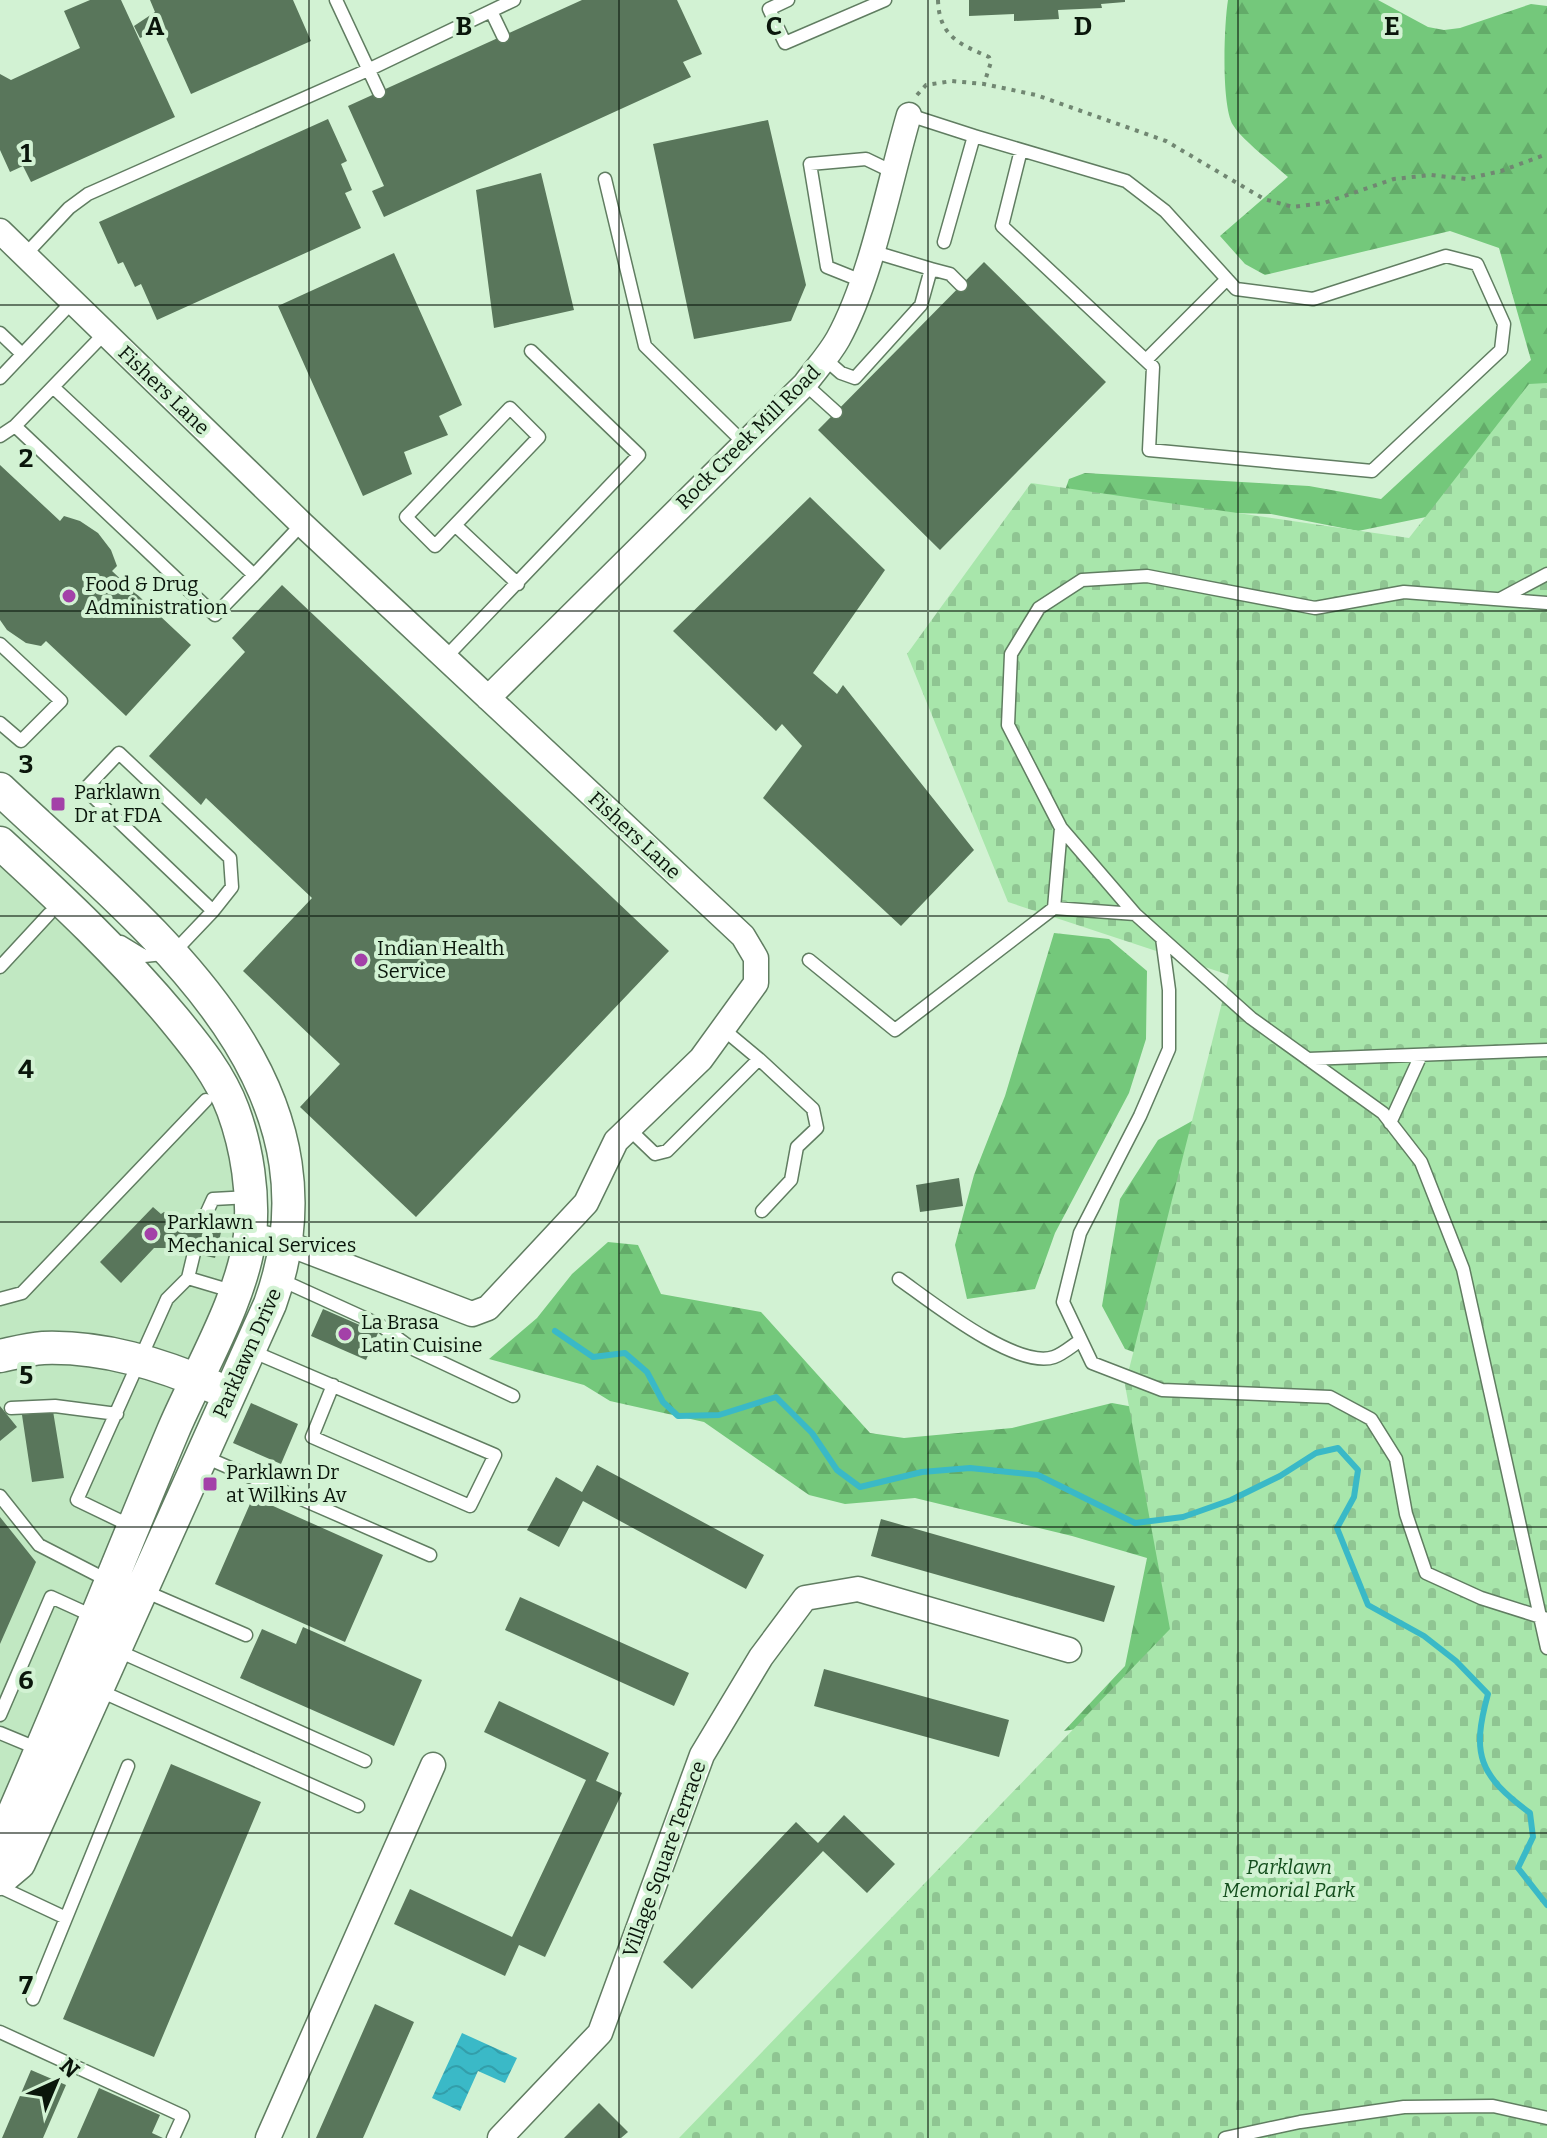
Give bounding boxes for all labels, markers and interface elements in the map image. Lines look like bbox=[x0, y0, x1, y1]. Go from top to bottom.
text: A bbox=[146, 11, 165, 42]
text: B bbox=[456, 11, 472, 42]
text: C bbox=[766, 11, 782, 42]
text: D bbox=[1074, 11, 1092, 42]
text: E bbox=[1384, 11, 1400, 42]
text: 1 bbox=[20, 138, 32, 169]
street label: Fishers Lane bbox=[113, 341, 215, 439]
street label: Rock Creek Mill Road bbox=[671, 360, 825, 514]
text: 2 bbox=[19, 443, 33, 474]
place label: Food & Drug Administration bbox=[85, 572, 228, 619]
marker: Food & Drug Administration bbox=[60, 587, 78, 605]
text: 3 bbox=[19, 749, 33, 780]
place label: Parklawn Dr at FDA bbox=[74, 780, 163, 827]
street label: Fishers Lane bbox=[584, 786, 686, 884]
marker: Parklawn Dr at FDA bbox=[49, 795, 67, 813]
place label: Indian Health Service bbox=[377, 936, 505, 983]
marker: Indian Health Service bbox=[352, 951, 370, 969]
text: 4 bbox=[18, 1054, 34, 1085]
place label: Parklawn Mechanical Services bbox=[167, 1210, 356, 1257]
marker: Parklawn Mechanical Services bbox=[142, 1225, 160, 1243]
street label: Parklawn Drive bbox=[208, 1284, 286, 1422]
place label: La Brasa Latin Cuisine bbox=[361, 1310, 482, 1357]
marker: La Brasa Latin Cuisine bbox=[336, 1325, 354, 1343]
text: 5 bbox=[19, 1360, 33, 1391]
place label: Parklawn Dr at Wilkins Av bbox=[226, 1460, 347, 1507]
marker: Parklawn Dr at Wilkins Av bbox=[201, 1475, 219, 1493]
text: 6 bbox=[18, 1665, 34, 1696]
street label: Village Square Terrace bbox=[617, 1758, 711, 1960]
park label: Parklawn Memorial Park bbox=[1223, 1855, 1356, 1902]
text: 7 bbox=[19, 1970, 33, 2001]
north arrow bbox=[16, 2042, 96, 2122]
text: N bbox=[54, 2052, 85, 2084]

